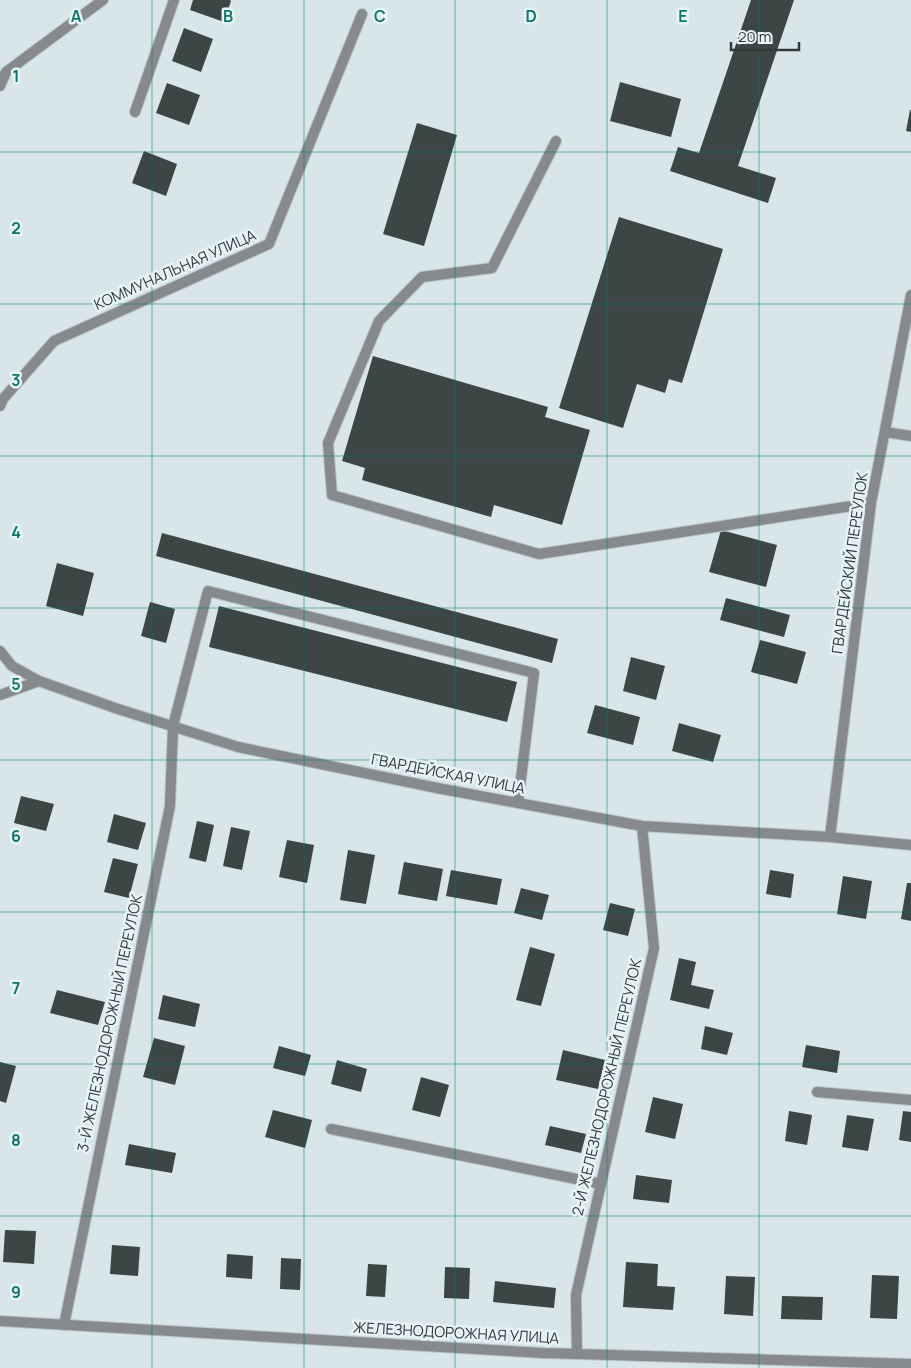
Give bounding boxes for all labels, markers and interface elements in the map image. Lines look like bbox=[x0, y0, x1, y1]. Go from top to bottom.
text: A bbox=[71, 5, 82, 27]
text: B bbox=[223, 5, 233, 27]
text: C bbox=[374, 5, 386, 27]
text: D bbox=[525, 5, 537, 27]
text: E bbox=[678, 5, 688, 27]
scale bar bbox=[731, 20, 798, 52]
text: 20 m bbox=[738, 26, 771, 47]
text: 1 bbox=[12, 65, 20, 87]
text: 2 bbox=[11, 217, 21, 239]
street label: КОММУНАЛЬНАЯ УЛИЦА bbox=[90, 224, 260, 315]
text: 3 bbox=[11, 369, 21, 391]
street label: ГВАРДЕЙСКИЙ ПЕРЕУЛОК bbox=[826, 471, 873, 655]
text: 4 bbox=[11, 521, 21, 543]
text: 5 bbox=[11, 673, 21, 695]
street label: ГВАРДЕЙСКАЯ УЛИЦА bbox=[369, 748, 527, 799]
text: 6 bbox=[11, 825, 21, 847]
street label: 3-Й ЖЕЛЕЗНОДОРОЖНЫЙ ПЕРЕУЛОК bbox=[72, 892, 147, 1154]
street label: 2-Й ЖЕЛЕЗНОДОРОЖНЫЙ ПЕРЕУЛОК bbox=[567, 956, 646, 1218]
text: 7 bbox=[12, 977, 20, 999]
text: 8 bbox=[11, 1129, 21, 1151]
text: 9 bbox=[11, 1281, 21, 1303]
street label: ЖЕЛЕЗНОДОРОЖНАЯ УЛИЦА bbox=[353, 1317, 560, 1348]

